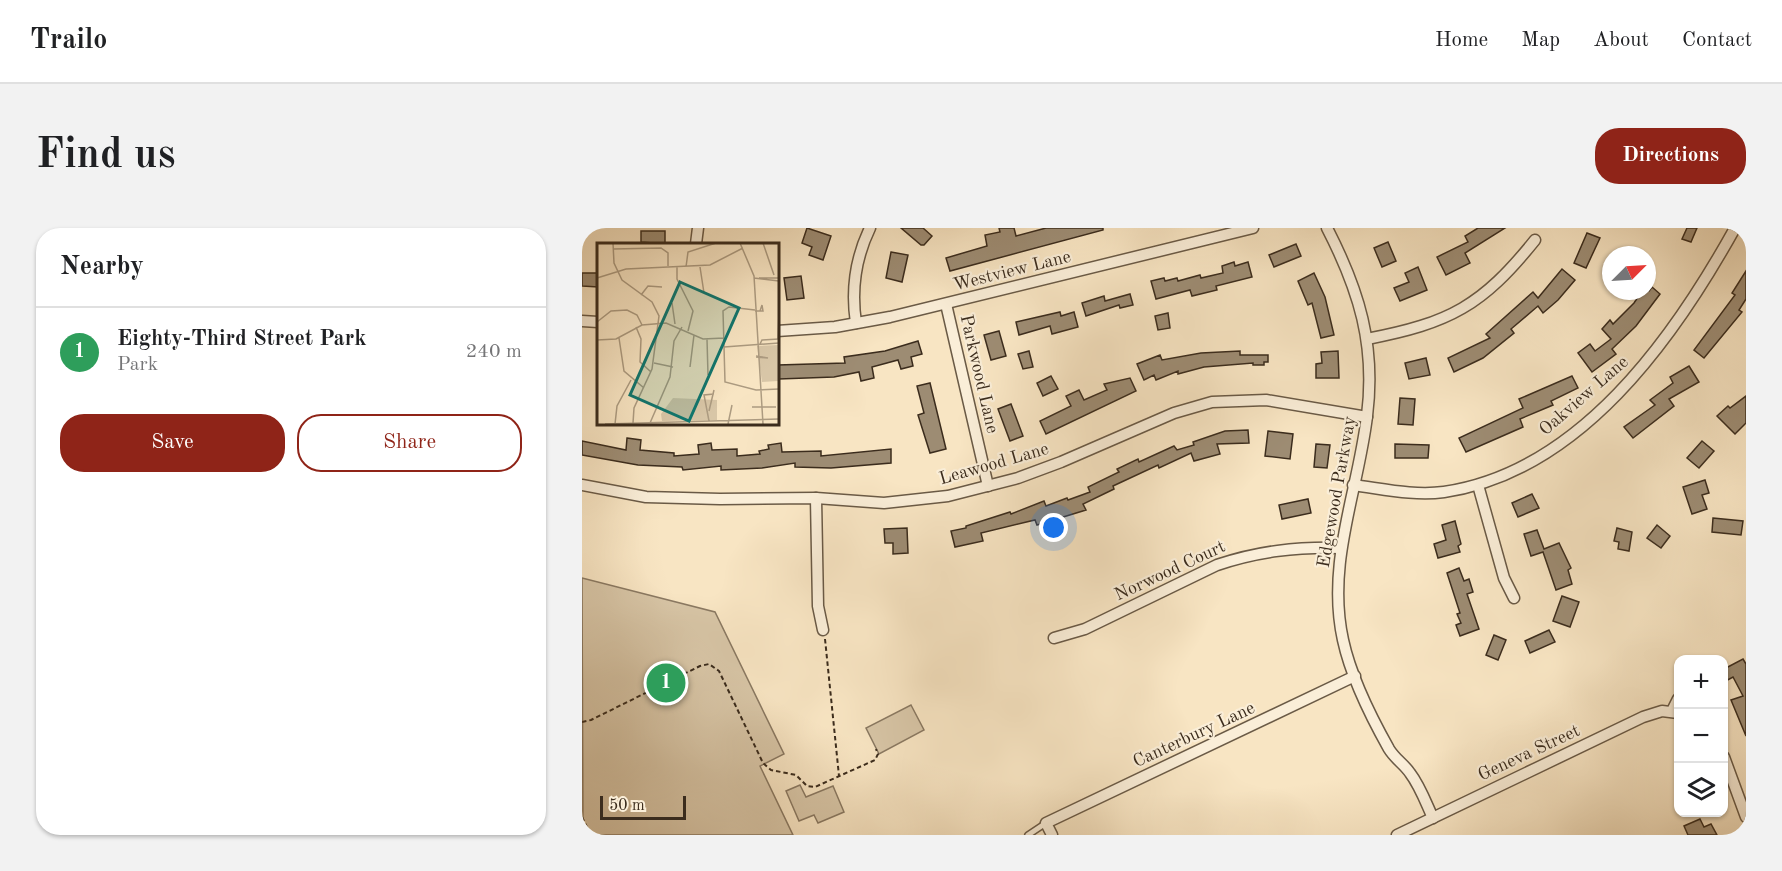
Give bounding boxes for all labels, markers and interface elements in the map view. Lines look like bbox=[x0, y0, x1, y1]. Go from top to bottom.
text: Trailo bbox=[30, 27, 107, 55]
text: Home bbox=[1435, 30, 1488, 51]
text: Map bbox=[1521, 30, 1560, 51]
text: About bbox=[1593, 30, 1649, 51]
text: Contact bbox=[1682, 30, 1752, 51]
button: Directions bbox=[1595, 128, 1746, 184]
text: Find us bbox=[36, 135, 175, 177]
inset map bbox=[597, 243, 778, 424]
north arrow bbox=[1602, 246, 1656, 300]
street label: Westview Lane bbox=[951, 248, 1073, 294]
text: Nearby bbox=[60, 254, 144, 280]
street label: Parkwood Lane bbox=[957, 313, 1001, 435]
text: Eighty-Third Street Park bbox=[117, 328, 367, 350]
text: 1 bbox=[74, 342, 85, 362]
text: 240 m bbox=[466, 342, 522, 362]
street label: Oakview Lane bbox=[1536, 353, 1632, 439]
text: Park bbox=[117, 355, 158, 375]
button: Save bbox=[60, 414, 285, 472]
button: Share bbox=[297, 414, 522, 472]
street label: Edgewood Parkway bbox=[1315, 414, 1359, 569]
street label: Leawood Lane bbox=[937, 440, 1051, 488]
your location bbox=[1039, 513, 1068, 542]
street label: Norwood Court bbox=[1112, 538, 1228, 604]
map controls bbox=[1674, 655, 1728, 817]
button: + bbox=[1674, 655, 1728, 709]
pin: 1 bbox=[646, 660, 686, 706]
street label: Canterbury Lane bbox=[1130, 699, 1258, 771]
button: − bbox=[1674, 709, 1728, 763]
street label: Geneva Street bbox=[1475, 722, 1583, 784]
button: layers bbox=[1674, 763, 1728, 817]
scale bar bbox=[600, 793, 686, 820]
text: 50 m bbox=[609, 798, 645, 814]

